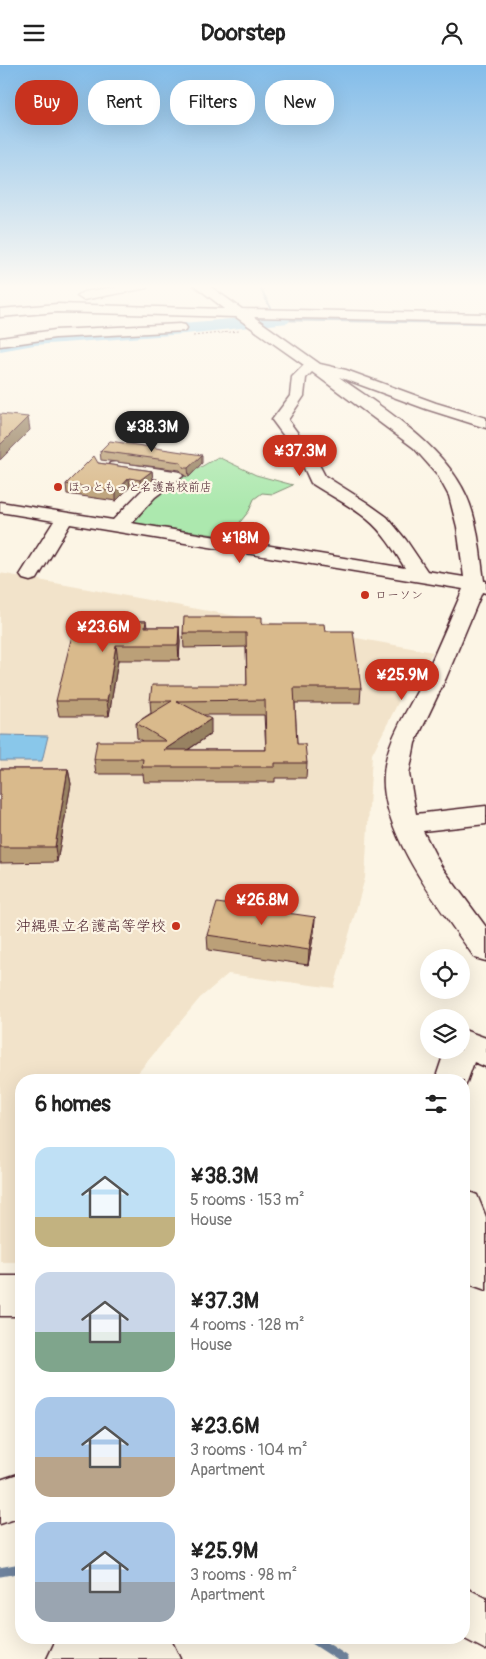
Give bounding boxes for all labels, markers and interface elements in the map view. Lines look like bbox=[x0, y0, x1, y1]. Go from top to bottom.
icon: menu bbox=[20, 19, 48, 47]
text: Doorstep bbox=[200, 19, 286, 47]
icon: person bbox=[438, 19, 466, 47]
chip: Buy bbox=[15, 80, 78, 125]
chip: Rent bbox=[88, 80, 160, 125]
chip: Filters bbox=[170, 80, 255, 125]
chip: New bbox=[265, 80, 334, 125]
pin: ¥38.3M bbox=[111, 411, 193, 453]
text: ¥38.3M bbox=[126, 417, 178, 437]
pin: ¥37.3M bbox=[259, 435, 341, 477]
text: ¥37.3M bbox=[274, 441, 326, 461]
place label: ほっともっと名護高校前店 bbox=[68, 480, 212, 495]
marker: ほっともっと名護高校前店 bbox=[52, 481, 64, 493]
pin: ¥18M bbox=[210, 521, 270, 564]
text: ¥18M bbox=[222, 528, 258, 548]
place label: ローソン bbox=[375, 588, 423, 603]
marker: ローソン bbox=[359, 589, 371, 601]
pin: ¥23.6M bbox=[62, 611, 144, 653]
text: ¥23.6M bbox=[77, 617, 129, 637]
pin: ¥25.9M bbox=[361, 659, 443, 701]
text: ¥25.9M bbox=[376, 665, 428, 685]
pin: ¥26.8M bbox=[221, 883, 303, 926]
text: ¥26.8M bbox=[236, 890, 288, 910]
place label: 沖縄県立名護高等学校 bbox=[16, 917, 166, 936]
marker: 沖縄県立名護高等学校 bbox=[170, 920, 182, 932]
map controls bbox=[420, 949, 470, 1059]
button: locate bbox=[420, 949, 470, 999]
button: layers bbox=[420, 1009, 470, 1059]
icon: filters bbox=[422, 1090, 450, 1118]
text: 6 homes bbox=[35, 1091, 111, 1118]
text: ¥38.3M bbox=[190, 1163, 258, 1190]
icon: home bbox=[75, 1167, 135, 1227]
text: 5 rooms · 153 m² bbox=[190, 1190, 305, 1210]
text: House bbox=[190, 1210, 232, 1230]
text: ¥37.3M bbox=[190, 1288, 259, 1315]
icon: home bbox=[75, 1292, 135, 1352]
text: 4 rooms · 128 m² bbox=[190, 1315, 305, 1335]
text: House bbox=[190, 1335, 232, 1355]
text: ¥23.6M bbox=[190, 1413, 259, 1440]
icon: home bbox=[75, 1417, 135, 1477]
text: 3 rooms · 104 m² bbox=[190, 1440, 307, 1460]
text: Apartment bbox=[190, 1460, 265, 1480]
text: ¥25.9M bbox=[190, 1538, 258, 1565]
icon: home bbox=[75, 1542, 135, 1602]
text: 3 rooms · 98 m² bbox=[190, 1565, 297, 1585]
text: Apartment bbox=[190, 1585, 265, 1605]

